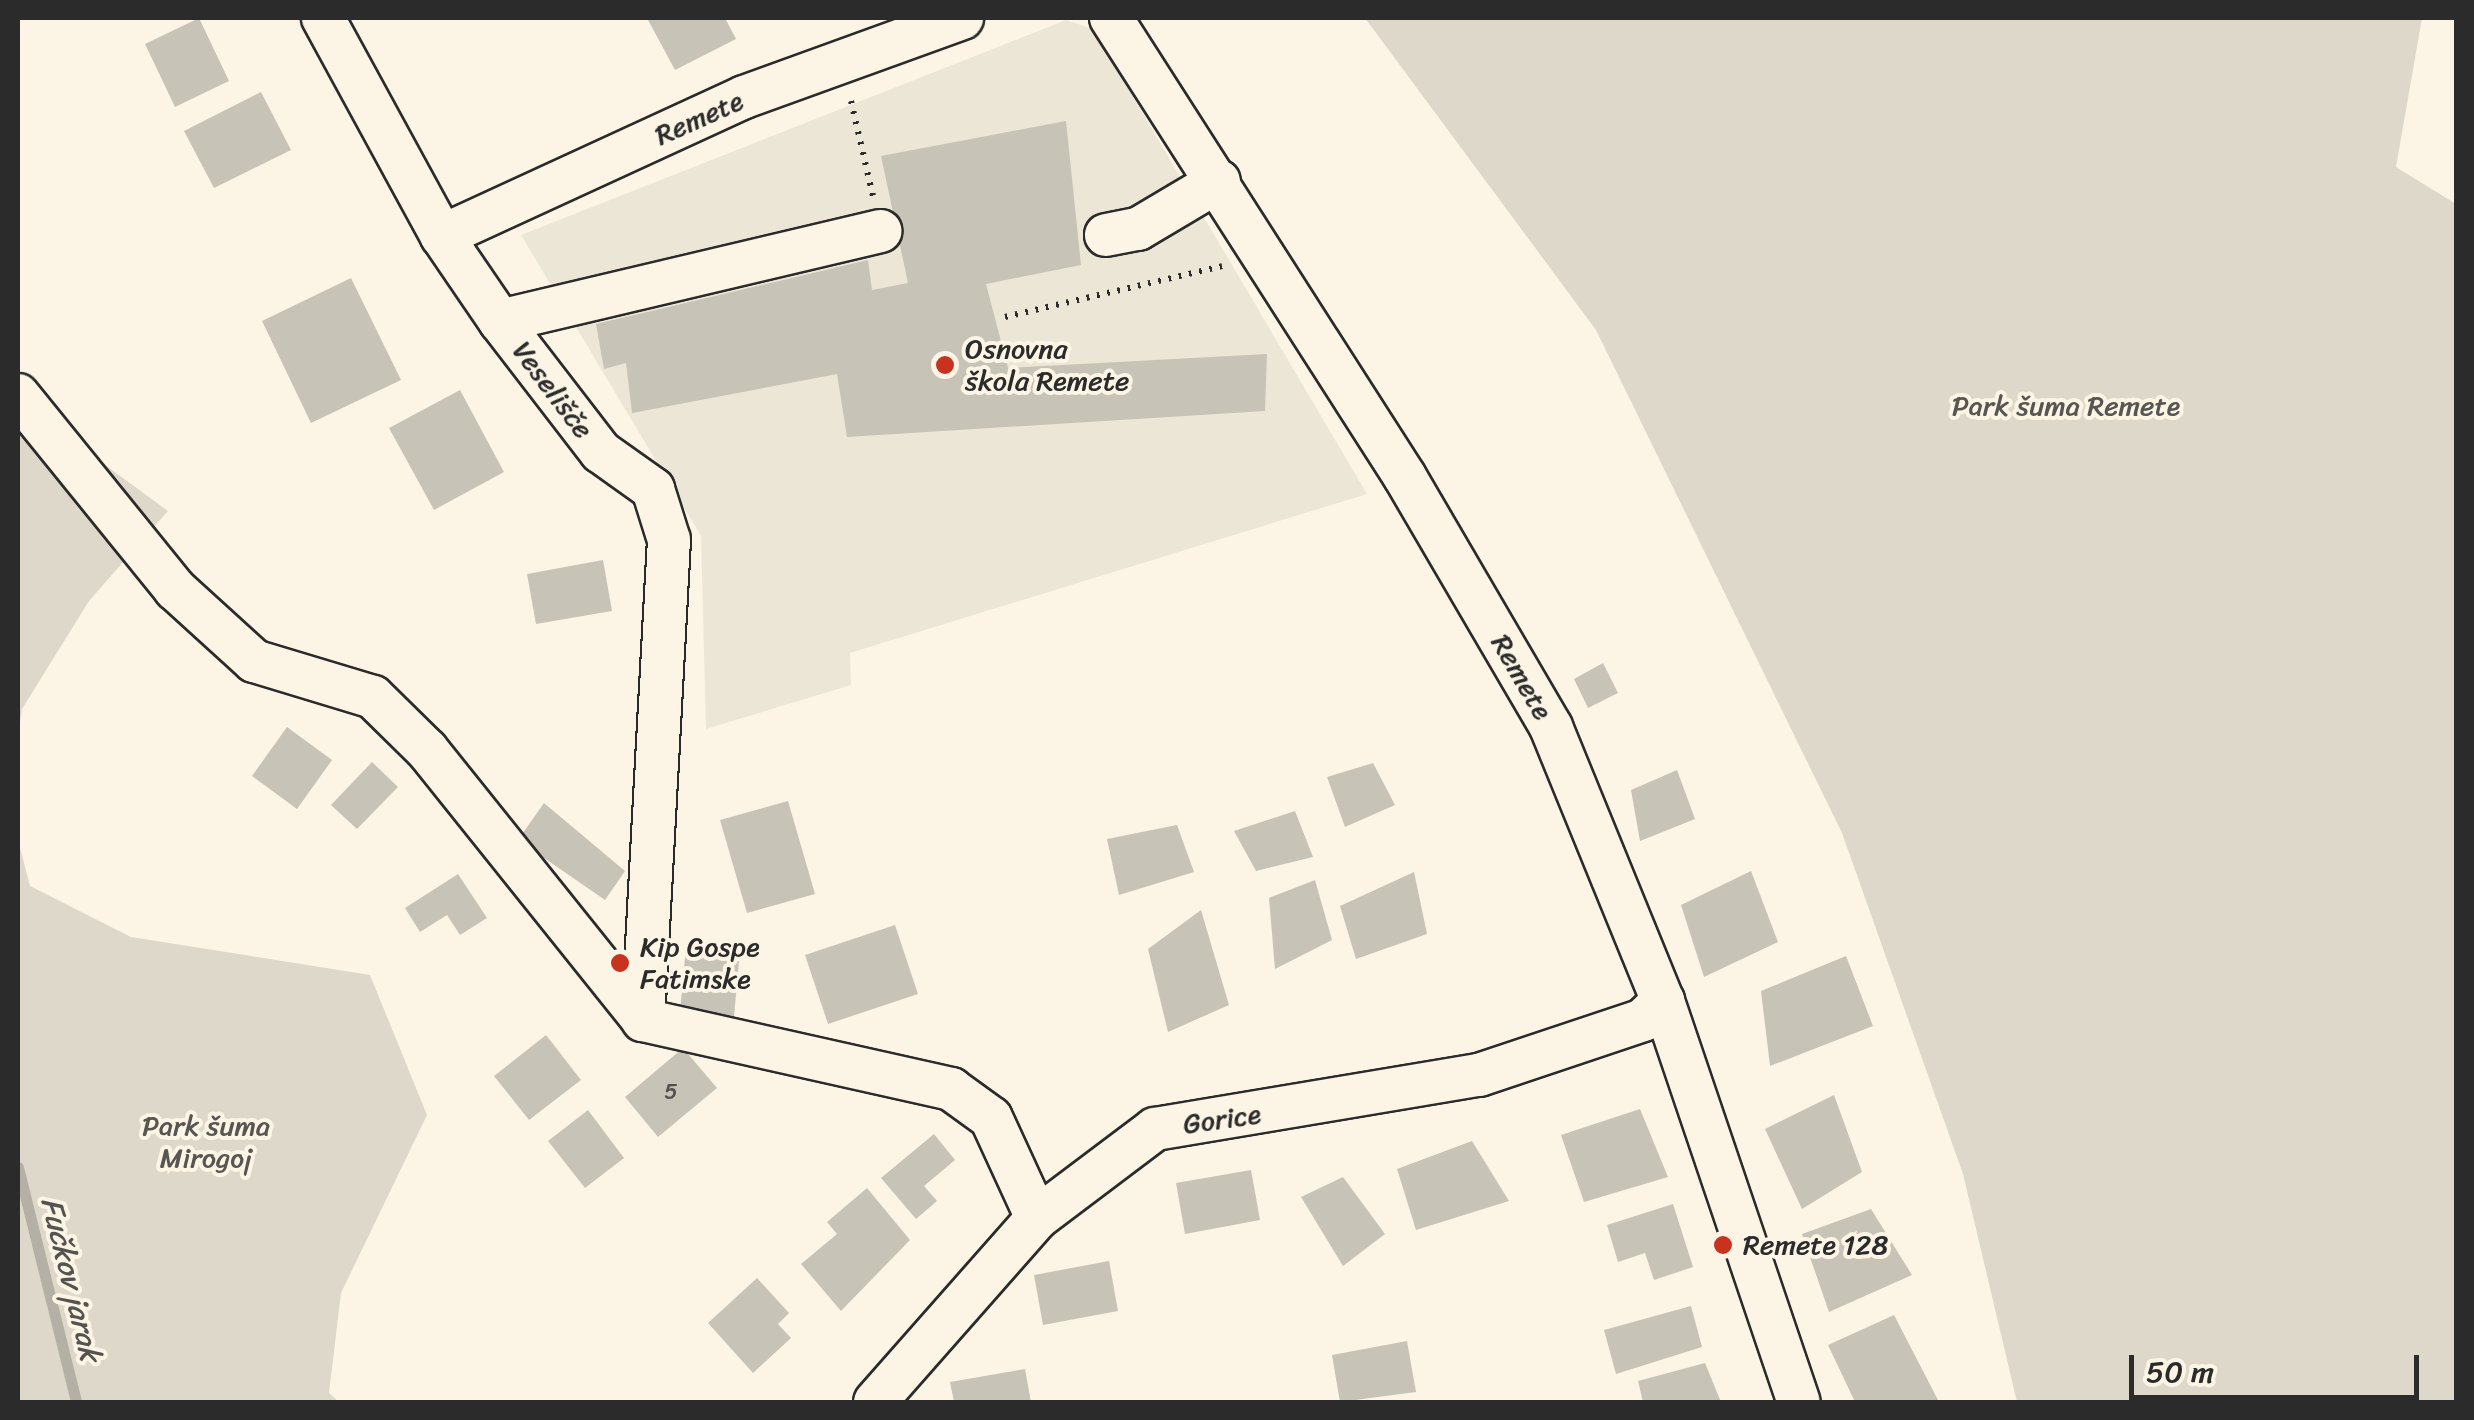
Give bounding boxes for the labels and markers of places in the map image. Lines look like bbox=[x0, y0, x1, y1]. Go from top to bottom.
place label: Osnovna škola Remete bbox=[965, 332, 1129, 398]
marker: Osnovna škola Remete bbox=[934, 354, 956, 376]
place label: Kip Gospe Fatimske bbox=[640, 930, 761, 996]
marker: Kip Gospe Fatimske bbox=[609, 952, 631, 974]
place label: Remete 128 bbox=[1743, 1228, 1888, 1262]
marker: Remete 128 bbox=[1712, 1234, 1734, 1256]

